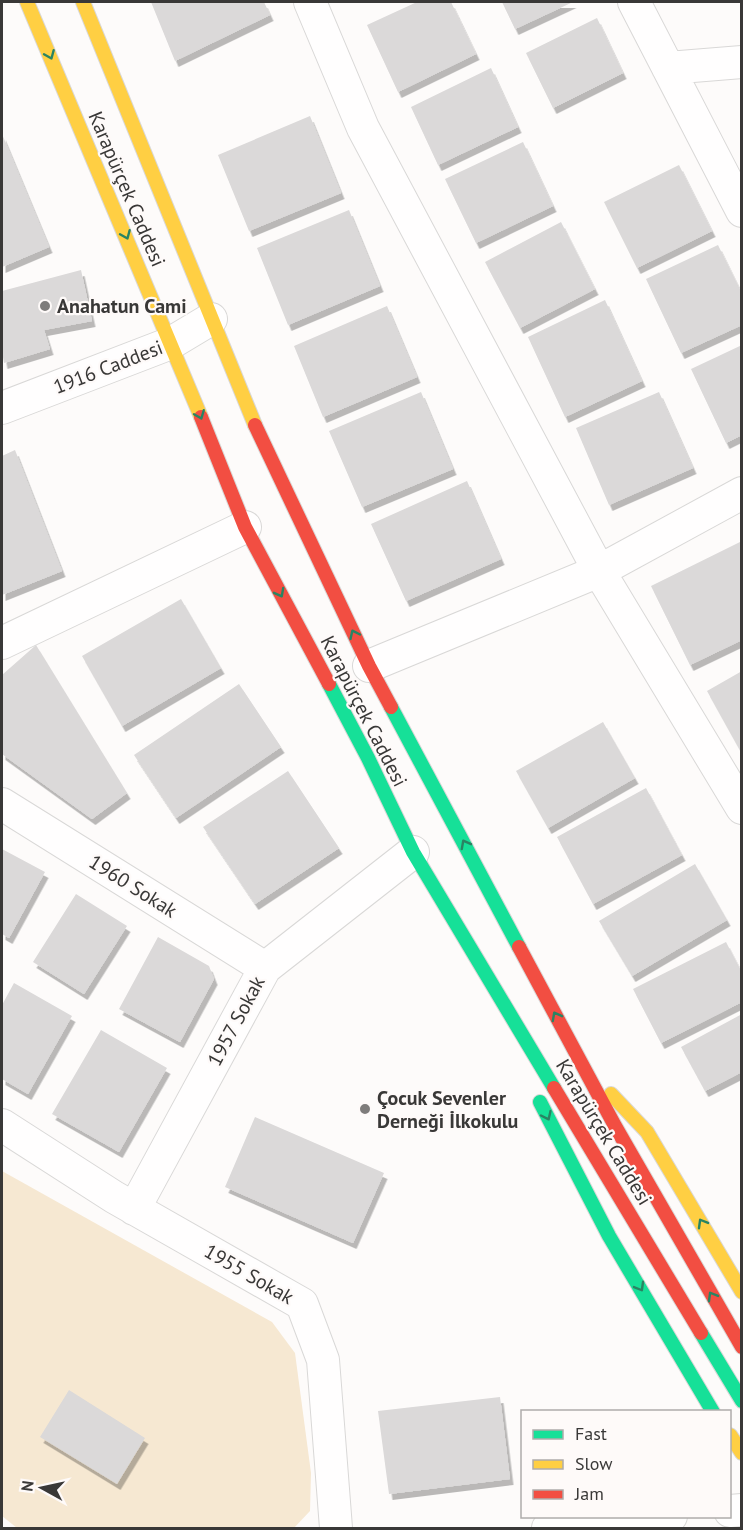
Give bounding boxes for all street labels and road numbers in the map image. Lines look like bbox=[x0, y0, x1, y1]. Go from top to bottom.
street label: Karapürçek Caddesi bbox=[83, 107, 171, 271]
street label: 1916 Caddesi bbox=[49, 334, 167, 400]
street label: Karapürçek Caddesi bbox=[315, 631, 413, 791]
street label: 1960 Sokak bbox=[84, 849, 182, 924]
street label: 1957 Sokak bbox=[201, 971, 271, 1070]
street label: Karapürçek Caddesi bbox=[550, 1054, 658, 1210]
street label: 1955 Sokak bbox=[199, 1238, 299, 1310]

